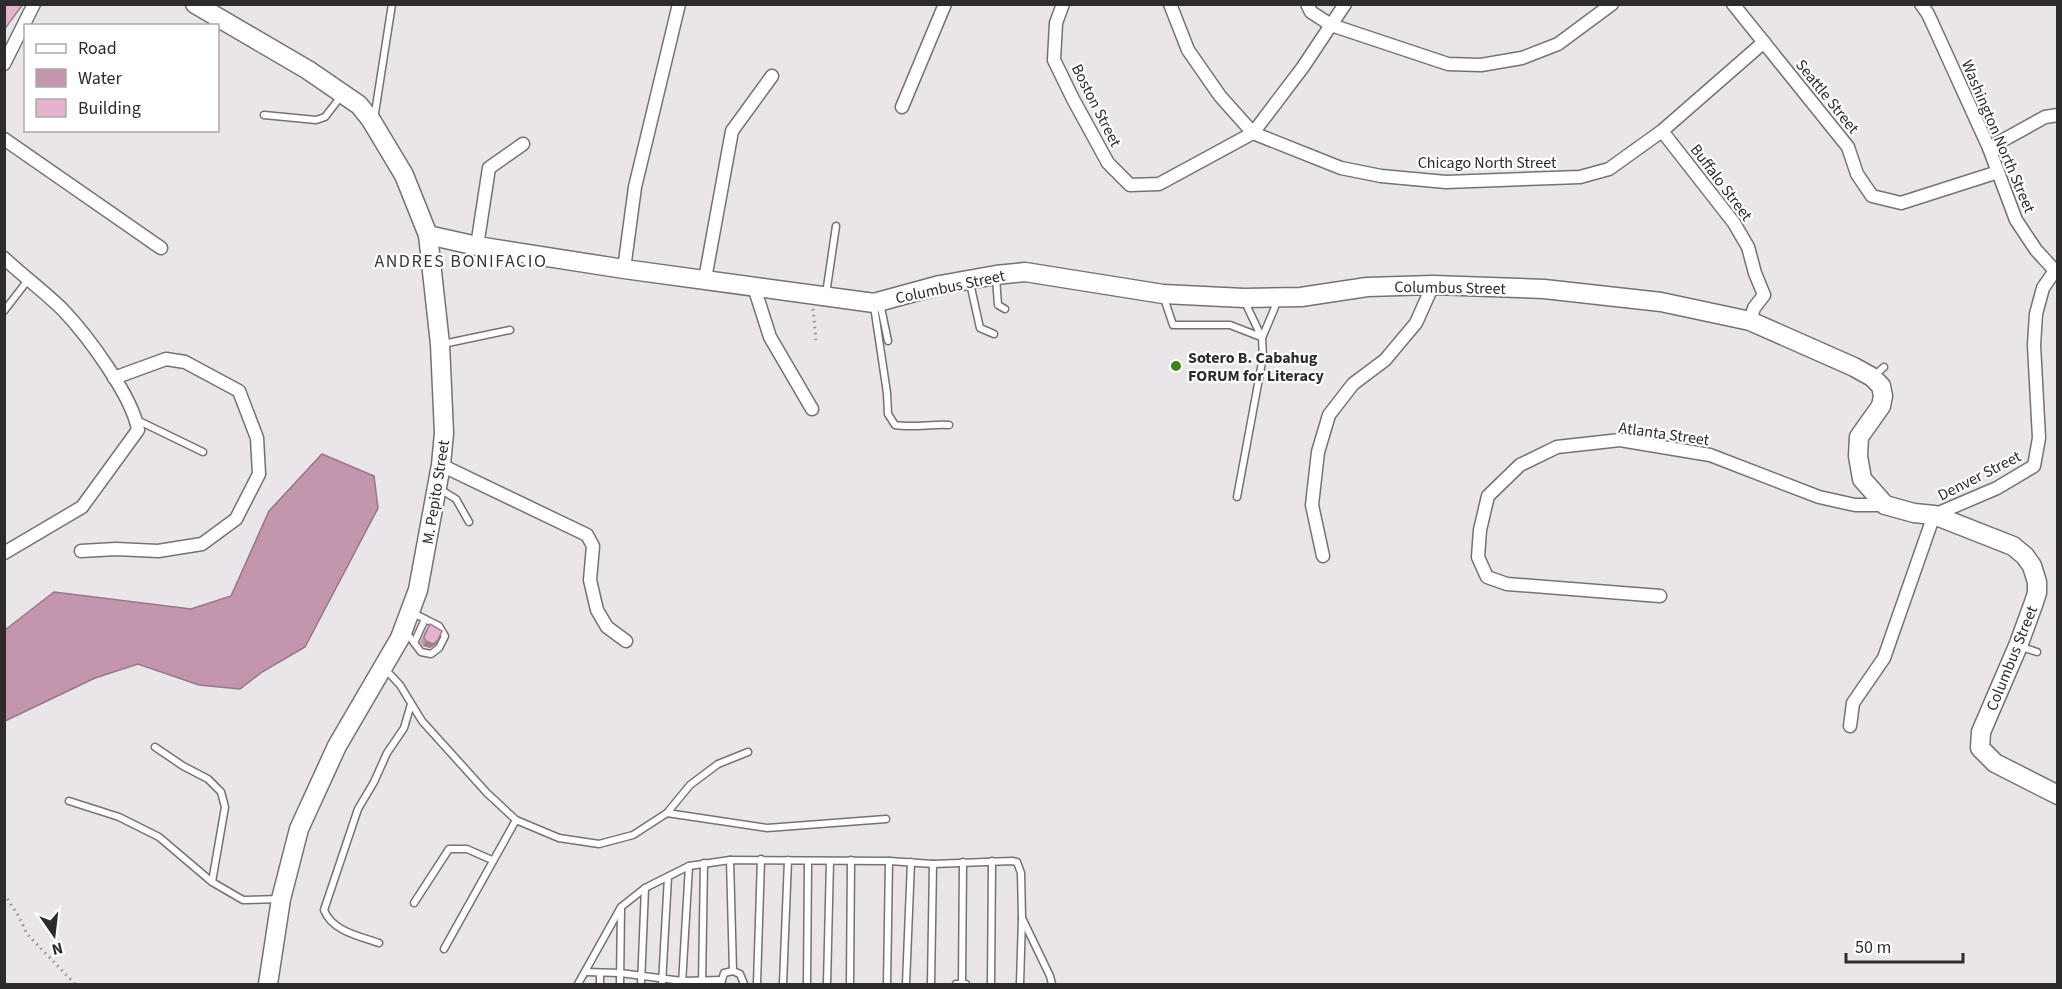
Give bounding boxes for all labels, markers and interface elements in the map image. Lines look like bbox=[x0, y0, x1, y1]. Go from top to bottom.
legend bbox=[24, 24, 219, 132]
text: Road bbox=[78, 36, 117, 61]
street label: Seattle Street bbox=[1790, 55, 1864, 139]
street label: Washington North Street bbox=[1956, 56, 2041, 217]
street label: Boston Street bbox=[1066, 60, 1127, 151]
text: Water bbox=[78, 66, 122, 91]
text: Building bbox=[78, 96, 141, 121]
street label: Buffalo Street bbox=[1685, 140, 1758, 226]
street label: Chicago North Street bbox=[1418, 152, 1557, 174]
district label: ANDRES BONIFACIO bbox=[374, 249, 548, 274]
street label: Columbus Street bbox=[893, 265, 1008, 309]
street label: Columbus Street bbox=[1394, 276, 1506, 300]
place label: Sotero B. Cabahug FORUM for Literacy bbox=[1188, 347, 1324, 387]
marker: Sotero B. Cabahug FORUM for Literacy bbox=[1169, 359, 1183, 373]
street label: Atlanta Street bbox=[1617, 417, 1711, 451]
street label: M. Pepito Street bbox=[417, 438, 455, 546]
street label: Denver Street bbox=[1934, 445, 2025, 506]
street label: Columbus Street bbox=[1981, 602, 2043, 714]
north arrow bbox=[24, 905, 84, 965]
scale bar bbox=[1846, 926, 1963, 964]
text: 50 m bbox=[1855, 935, 1891, 960]
text: N bbox=[50, 937, 65, 961]

